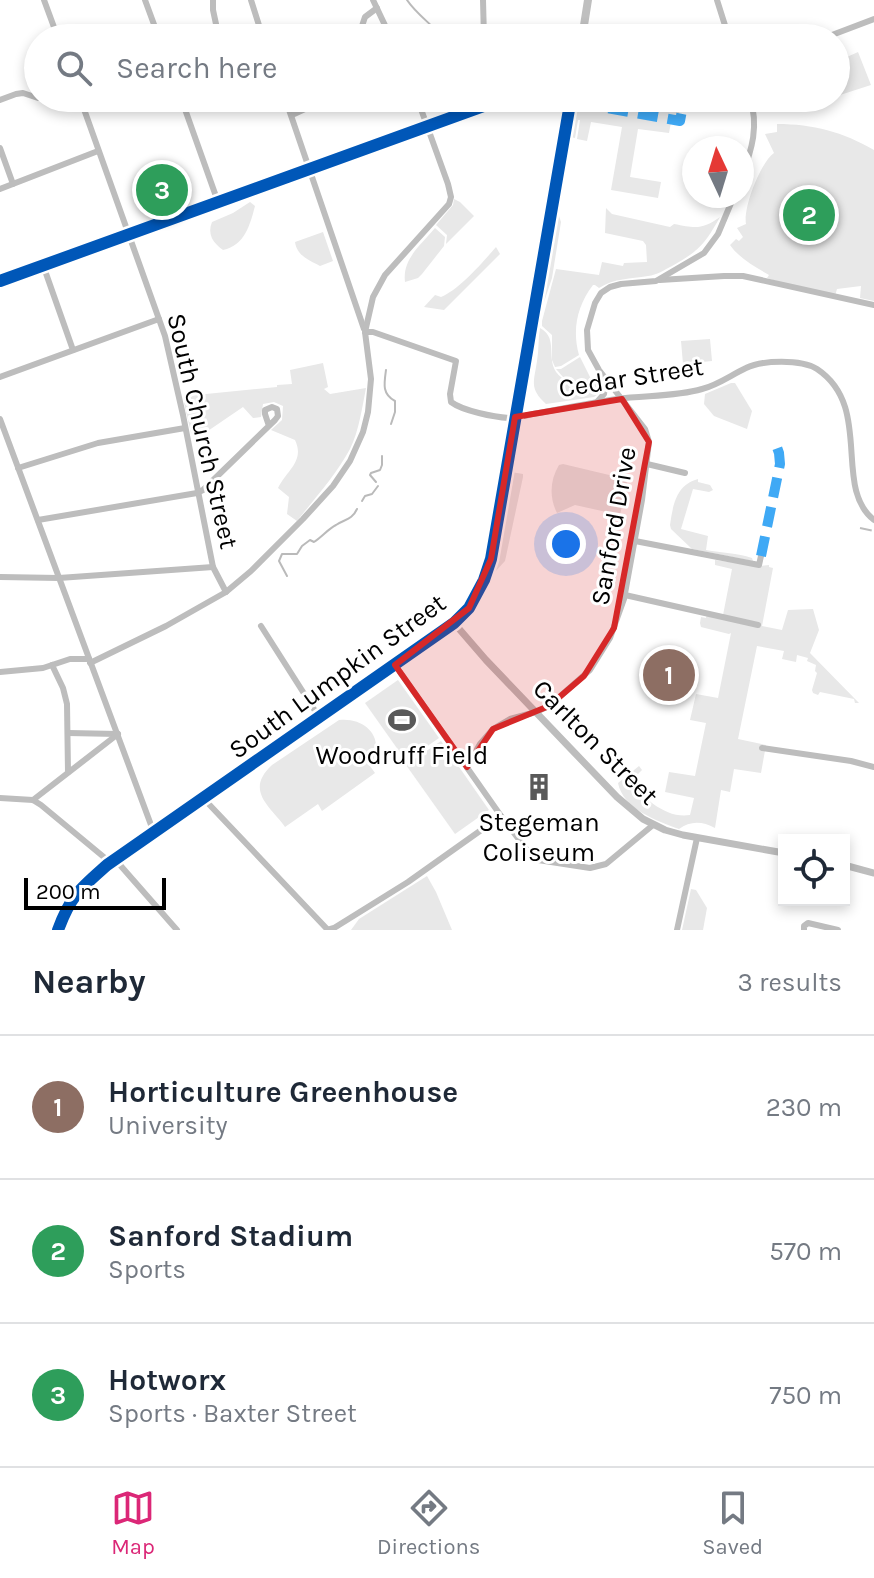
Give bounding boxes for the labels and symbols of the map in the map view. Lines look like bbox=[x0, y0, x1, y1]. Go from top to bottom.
north arrow bbox=[682, 136, 754, 208]
pin: 3 bbox=[136, 160, 188, 220]
pin: 2 bbox=[783, 185, 835, 245]
street label: South Church Street bbox=[160, 310, 245, 552]
street label: Cedar Street bbox=[557, 351, 706, 404]
street label: Sanford Drive bbox=[584, 444, 643, 608]
your location bbox=[546, 524, 586, 564]
street label: South Lumpkin Street bbox=[223, 587, 452, 765]
pin: 1 bbox=[643, 645, 695, 705]
street label: Carlton Street bbox=[527, 673, 665, 812]
sports icon: Woodruff Field bbox=[387, 705, 417, 735]
place label: Woodruff Field bbox=[316, 740, 488, 771]
building icon: Stegeman Coliseum bbox=[524, 772, 554, 802]
place label: Stegeman Coliseum bbox=[478, 807, 600, 868]
scale bar bbox=[24, 874, 166, 910]

